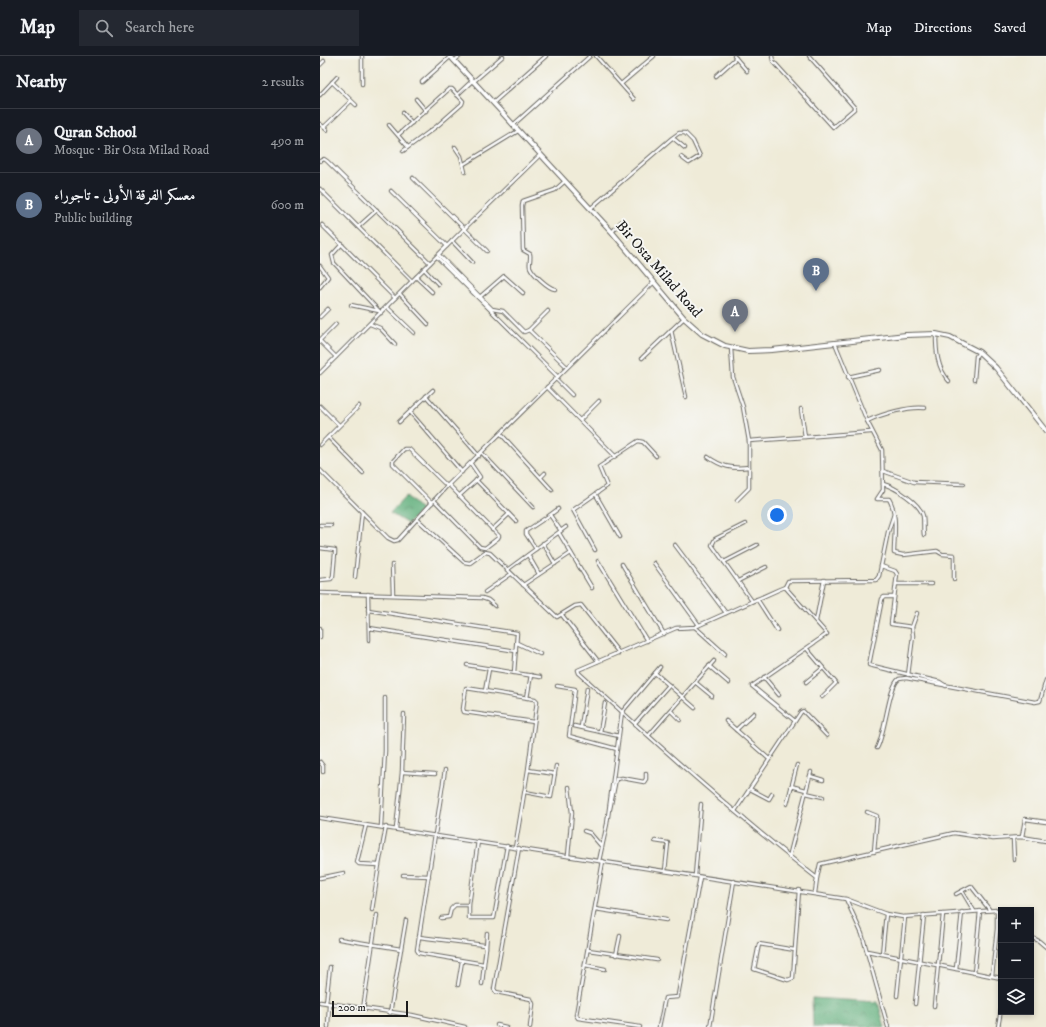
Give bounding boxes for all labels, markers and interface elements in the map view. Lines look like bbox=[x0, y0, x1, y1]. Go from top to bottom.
search box bbox=[79, 10, 359, 46]
text: Map bbox=[20, 16, 55, 39]
icon: search bbox=[93, 17, 115, 39]
text: Search here bbox=[125, 18, 194, 37]
text: Map bbox=[866, 19, 892, 37]
text: Directions bbox=[914, 19, 972, 37]
text: Saved bbox=[994, 19, 1026, 37]
text: Nearby bbox=[16, 71, 66, 93]
text: 2 results bbox=[262, 74, 304, 90]
text: Quran School bbox=[54, 123, 137, 142]
text: A bbox=[25, 133, 33, 149]
text: 490 m bbox=[270, 133, 304, 149]
text: Mosque · Bir Osta Milad Road bbox=[54, 142, 209, 158]
text: معسكر الفرقة الأولى - تاجوراء bbox=[54, 186, 195, 205]
text: B bbox=[25, 197, 33, 213]
text: 600 m bbox=[271, 197, 304, 213]
text: Public building bbox=[54, 210, 132, 226]
street label: Bir Osta Milad Road bbox=[612, 217, 707, 322]
pin: B bbox=[803, 258, 829, 291]
pin: A bbox=[722, 299, 748, 332]
your location bbox=[767, 505, 787, 525]
map controls bbox=[998, 907, 1034, 1015]
button: + bbox=[998, 907, 1034, 943]
button: − bbox=[998, 943, 1034, 979]
button: layers bbox=[998, 979, 1034, 1015]
scale bar bbox=[332, 999, 408, 1018]
text: 200 m bbox=[338, 1001, 366, 1015]

